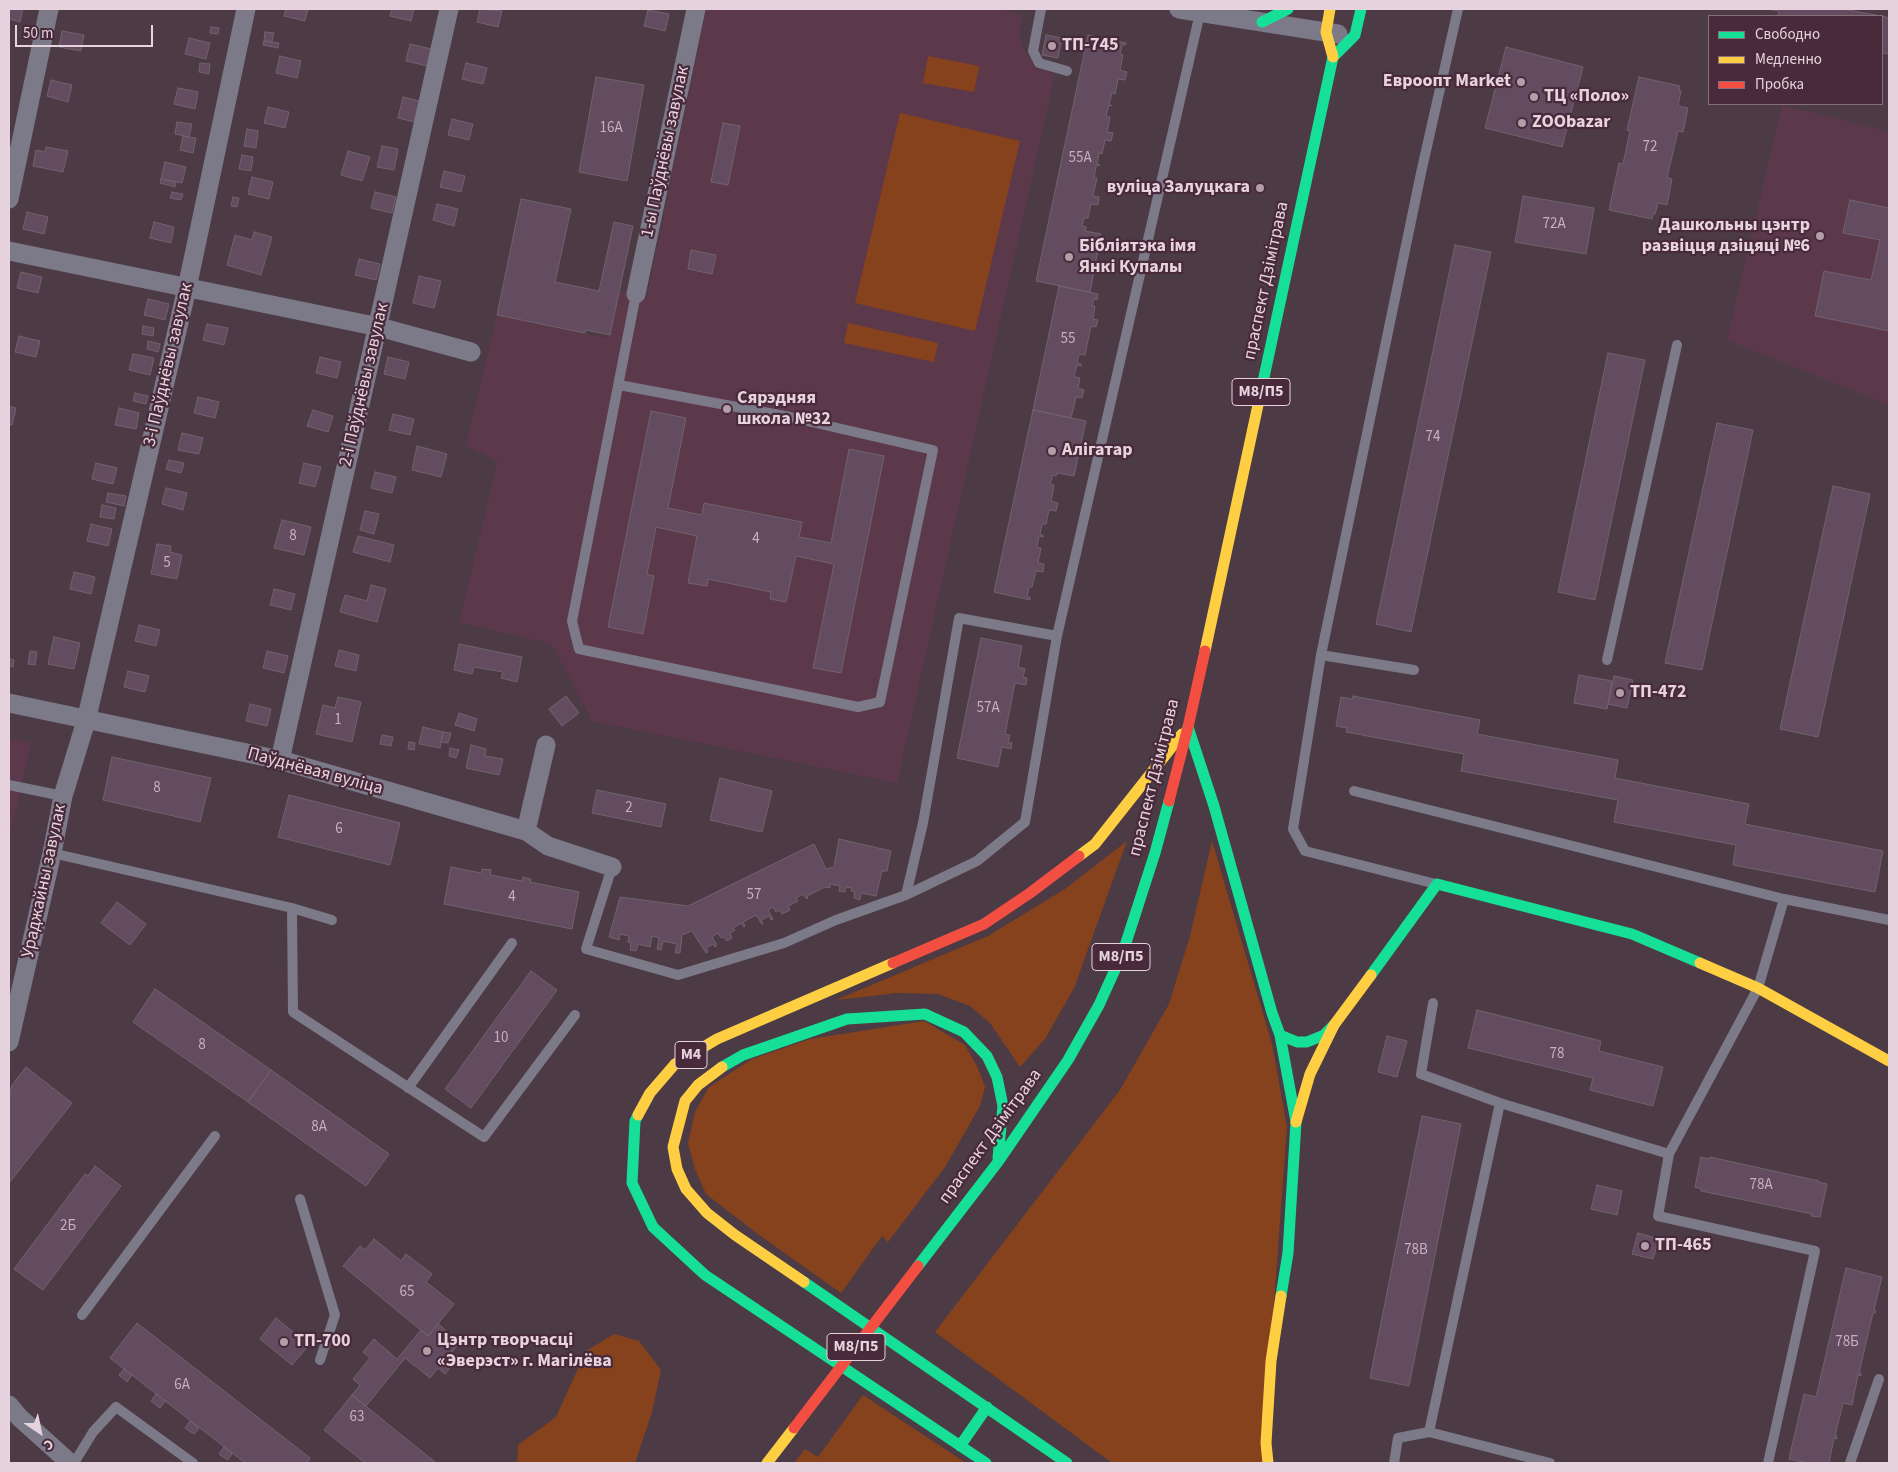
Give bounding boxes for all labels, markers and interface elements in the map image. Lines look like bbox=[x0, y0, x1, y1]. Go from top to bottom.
scale bar bbox=[18, 15, 155, 47]
legend bbox=[1708, 15, 1883, 105]
text: 50 m bbox=[23, 23, 53, 44]
text: Свободно bbox=[1755, 24, 1820, 45]
place label: ТП-745 bbox=[1062, 35, 1118, 57]
marker: ТП-745 bbox=[1046, 40, 1058, 52]
text: Медленно bbox=[1755, 49, 1822, 70]
street label: 1-ы Паўднёвы завулак bbox=[637, 64, 695, 240]
place label: Евроопт Market bbox=[1383, 71, 1511, 93]
text: Пробка bbox=[1755, 74, 1804, 95]
marker: Евроопт Market bbox=[1515, 76, 1527, 88]
place label: ТЦ «Поло» bbox=[1544, 86, 1629, 108]
marker: ТЦ «Поло» bbox=[1528, 91, 1540, 103]
place label: ZOObazar bbox=[1532, 112, 1610, 134]
marker: ZOObazar bbox=[1516, 117, 1528, 129]
house number: 16А bbox=[599, 120, 623, 138]
house number: 72 bbox=[1643, 139, 1657, 157]
house number: 55А bbox=[1068, 150, 1092, 168]
place label: вуліца Залуцкага bbox=[1107, 177, 1250, 199]
marker: вуліца Залуцкага bbox=[1254, 182, 1266, 194]
street label: праспект Дзімітрава bbox=[1240, 200, 1294, 362]
place label: Дашкольны цэнтр развіцця дзіцяці №6 bbox=[1642, 215, 1810, 258]
house number: 72А bbox=[1542, 216, 1566, 234]
marker: Дашкольны цэнтр развіцця дзіцяці №6 bbox=[1814, 230, 1826, 242]
place label: Бібліятэка імя Янкі Купалы bbox=[1079, 236, 1196, 278]
marker: Бібліятэка імя Янкі Купалы bbox=[1063, 251, 1075, 263]
street label: 3-і Паўднёвы завулак bbox=[140, 281, 198, 449]
street label: 2-і Паўднёвы завулак bbox=[336, 301, 394, 469]
house number: 55 bbox=[1061, 331, 1075, 349]
road number: М8/П5 bbox=[1232, 378, 1290, 406]
place label: Сярэдняя школа №32 bbox=[737, 388, 831, 430]
marker: Сярэдняя школа №32 bbox=[721, 403, 733, 415]
house number: 74 bbox=[1426, 429, 1440, 447]
place label: Алігатар bbox=[1062, 440, 1132, 462]
marker: Алігатар bbox=[1046, 445, 1058, 457]
house number: 8 bbox=[289, 528, 297, 546]
house number: 4 bbox=[752, 531, 760, 549]
house number: 5 bbox=[163, 555, 171, 573]
place label: ТП-472 bbox=[1630, 682, 1686, 704]
marker: ТП-472 bbox=[1614, 687, 1626, 699]
street label: праспект Дзімітрава bbox=[1125, 697, 1185, 859]
house number: 57А bbox=[976, 700, 1000, 718]
house number: 1 bbox=[334, 712, 342, 730]
street label: Паўднёвая вуліца bbox=[245, 744, 385, 800]
house number: 8 bbox=[153, 780, 161, 798]
house number: 2 bbox=[625, 800, 633, 818]
street label: Ураджайны завулак bbox=[18, 802, 72, 960]
house number: 6 bbox=[335, 821, 343, 839]
house number: 57 bbox=[747, 887, 761, 905]
house number: 4 bbox=[508, 889, 516, 907]
road number: М8/П5 bbox=[1092, 944, 1150, 970]
house number: 10 bbox=[494, 1030, 508, 1048]
house number: 8 bbox=[198, 1037, 206, 1055]
road number: М4 bbox=[675, 1042, 707, 1068]
house number: 78 bbox=[1550, 1046, 1564, 1064]
street label: праспект Дзімітрава bbox=[935, 1065, 1047, 1209]
house number: 8А bbox=[311, 1119, 327, 1137]
house number: 78А bbox=[1749, 1177, 1773, 1195]
house number: 2Б bbox=[60, 1218, 76, 1236]
place label: ТП-465 bbox=[1655, 1235, 1711, 1257]
marker: ТП-465 bbox=[1639, 1240, 1651, 1252]
house number: 78В bbox=[1404, 1242, 1428, 1260]
house number: 65 bbox=[400, 1284, 414, 1302]
place label: Цэнтр творчасці «Эверэст» г. Магілёва bbox=[437, 1330, 612, 1372]
place label: ТП-700 bbox=[294, 1331, 350, 1353]
road number: М8/П5 bbox=[827, 1334, 885, 1360]
house number: 78Б bbox=[1835, 1334, 1859, 1352]
marker: ТП-700 bbox=[278, 1336, 290, 1348]
marker: Цэнтр творчасці «Эверэст» г. Магілёва bbox=[421, 1345, 433, 1357]
house number: 6А bbox=[174, 1377, 190, 1395]
north arrow bbox=[15, 1407, 65, 1457]
house number: 63 bbox=[350, 1409, 364, 1427]
text: С bbox=[39, 1434, 57, 1455]

